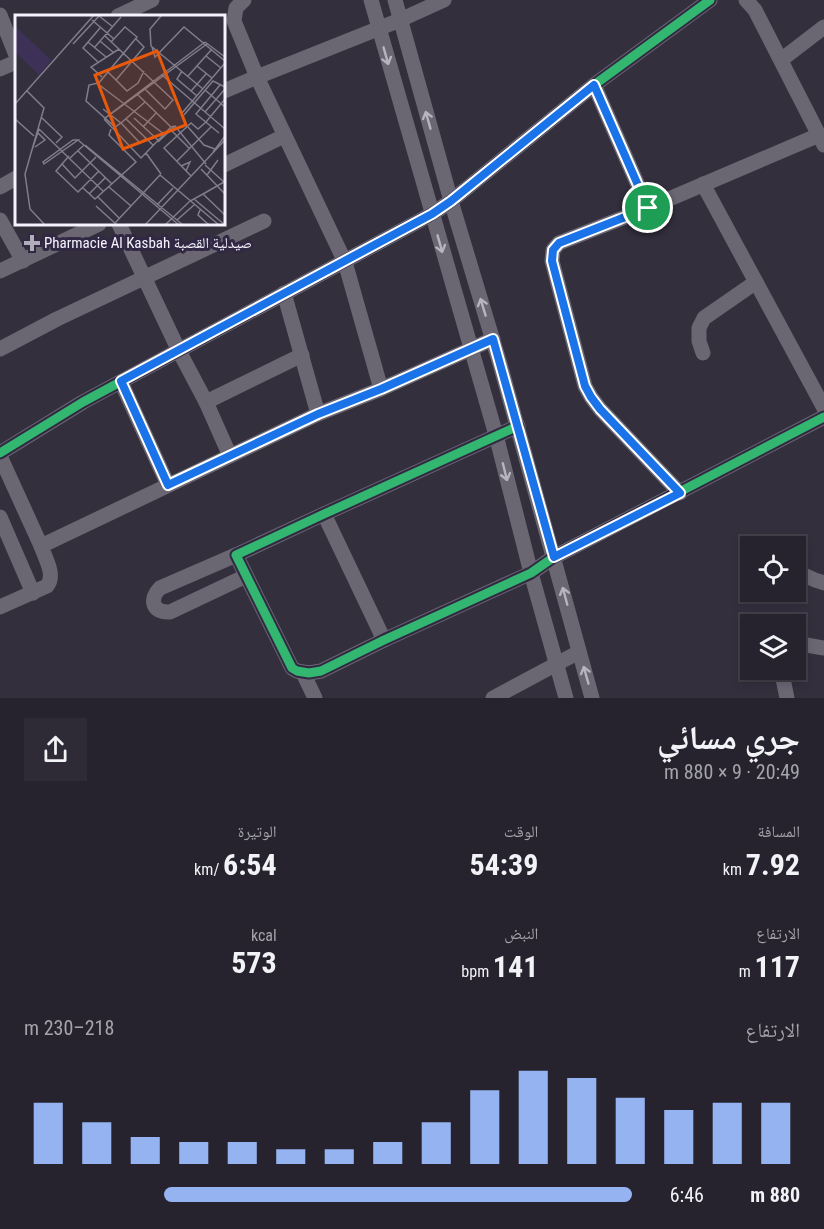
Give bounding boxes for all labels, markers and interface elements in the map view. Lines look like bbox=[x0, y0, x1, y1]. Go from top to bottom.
inset map bbox=[15, 15, 225, 225]
one-way arrow bbox=[381, 47, 392, 66]
one-way arrow bbox=[422, 111, 433, 130]
pin bbox=[622, 182, 673, 233]
icon: arrive bbox=[631, 191, 664, 224]
place label: Pharmacie Al Kasbah صيدلية القصبة bbox=[44, 234, 252, 252]
one-way arrow bbox=[435, 234, 446, 253]
marker: Pharmacie Al Kasbah صيدلية القصبة bbox=[25, 236, 39, 250]
one-way arrow bbox=[477, 298, 488, 317]
one-way arrow bbox=[500, 462, 512, 481]
map controls bbox=[740, 536, 806, 680]
button: locate bbox=[740, 536, 806, 602]
one-way arrow bbox=[558, 587, 570, 606]
button: layers bbox=[740, 614, 806, 680]
one-way arrow bbox=[580, 666, 591, 685]
button: share bbox=[24, 718, 87, 781]
text: جري مسائي bbox=[657, 718, 800, 757]
text: 20:49 · 9 × 880 m bbox=[664, 760, 800, 784]
text: الوتيرة bbox=[238, 822, 277, 841]
text: الوقت bbox=[504, 822, 538, 841]
text: المسافة bbox=[758, 822, 800, 841]
text: 6:54 bbox=[223, 847, 277, 882]
text: 54:39 bbox=[469, 847, 538, 882]
text: 7.92 bbox=[746, 847, 800, 882]
text: /km bbox=[194, 860, 223, 879]
text: km bbox=[723, 860, 746, 879]
text: النبض bbox=[504, 924, 538, 943]
text: الارتفاع bbox=[756, 924, 800, 943]
text: kcal bbox=[251, 926, 277, 945]
text: 573 bbox=[231, 945, 277, 980]
text: 141 bbox=[493, 949, 538, 984]
text: 117 bbox=[755, 949, 800, 984]
text: bpm bbox=[461, 962, 493, 981]
text: m bbox=[739, 962, 755, 981]
text: 218–230 m bbox=[24, 1016, 114, 1040]
text: الارتفاع bbox=[745, 1018, 800, 1042]
text: 6:46 bbox=[670, 1183, 704, 1207]
text: 880 m bbox=[750, 1183, 800, 1207]

